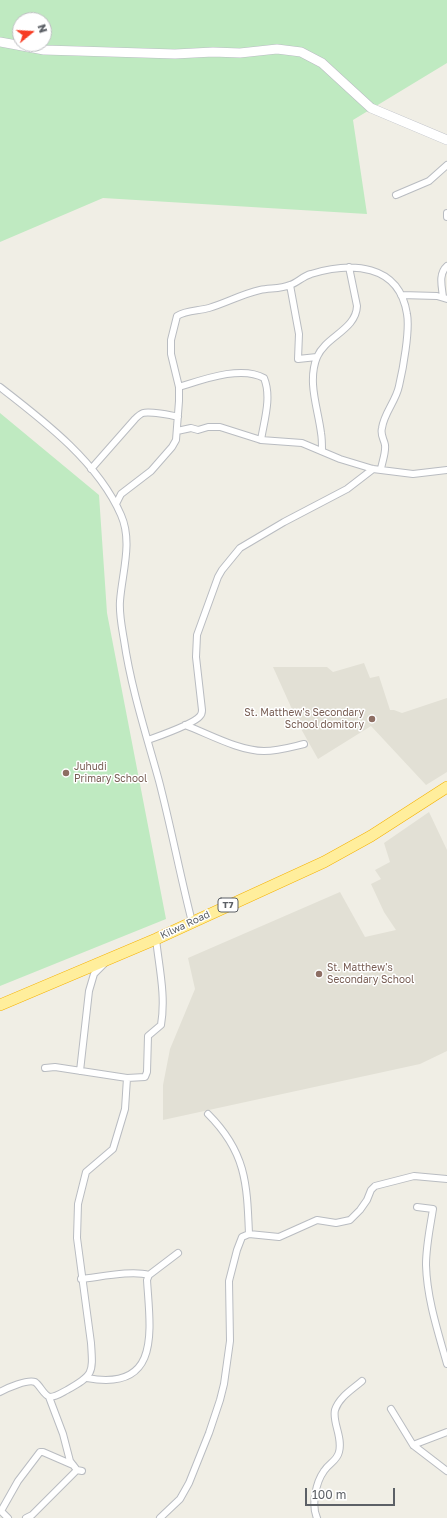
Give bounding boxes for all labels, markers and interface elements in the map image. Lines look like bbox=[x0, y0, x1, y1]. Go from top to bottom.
north arrow bbox=[12, 12, 52, 52]
text: N bbox=[35, 22, 50, 34]
place label: St. Matthew's Secondary School domitory bbox=[244, 707, 364, 730]
marker: St. Matthew's Secondary School domitory bbox=[367, 714, 377, 724]
place label: Juhudi Primary School bbox=[74, 761, 147, 784]
marker: Juhudi Primary School bbox=[61, 768, 71, 778]
road number: T7 bbox=[218, 898, 238, 912]
street label: Kilwa Road bbox=[158, 908, 212, 942]
place label: St. Matthew's Secondary School bbox=[327, 962, 414, 986]
marker: St. Matthew's Secondary School bbox=[314, 969, 324, 979]
scale bar bbox=[307, 1480, 397, 1506]
text: 100 m bbox=[312, 1487, 346, 1502]

